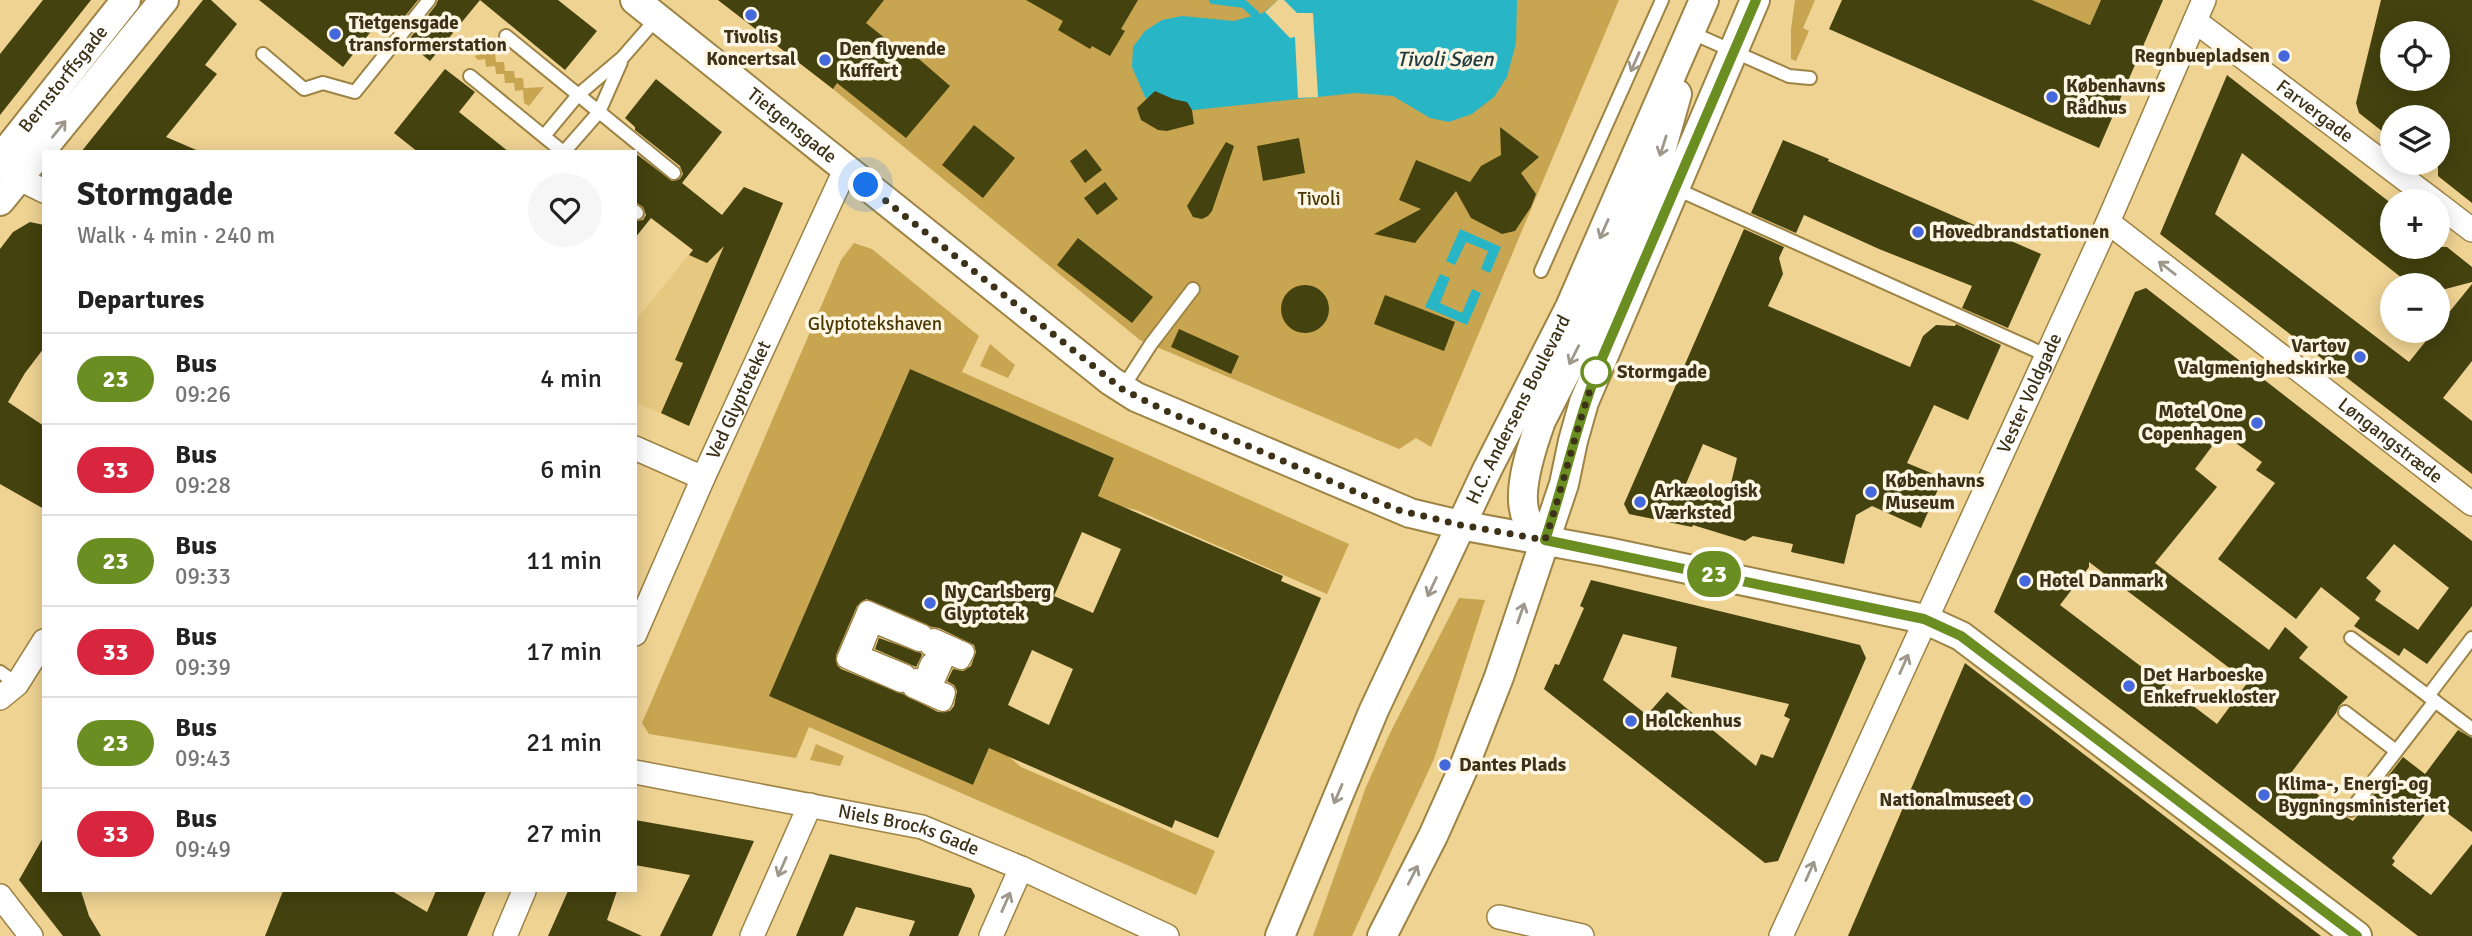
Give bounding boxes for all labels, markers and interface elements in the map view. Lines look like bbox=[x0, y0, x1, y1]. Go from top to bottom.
marker: Tivolis Koncertsal bbox=[743, 7, 759, 23]
place label: Tietgensgade transformerstation bbox=[348, 11, 507, 57]
street label: Bernstorffsgade bbox=[13, 21, 113, 138]
map controls bbox=[2380, 21, 2450, 343]
button: locate bbox=[2380, 21, 2450, 91]
place label: Tivolis Koncertsal bbox=[706, 25, 796, 71]
marker: Tietgensgade transformerstation bbox=[327, 26, 343, 42]
place label: Den flyvende Kuffert bbox=[839, 37, 946, 83]
place label: Regnbuepladsen bbox=[2134, 44, 2270, 68]
water label: Tivoli Søen bbox=[1397, 46, 1494, 72]
marker: Regnbuepladsen bbox=[2276, 48, 2292, 64]
one-way arrow bbox=[1628, 51, 1641, 72]
marker: Den flyvende Kuffert bbox=[817, 52, 833, 68]
place label: Københavns Rådhus bbox=[2066, 74, 2165, 120]
street label: Farvergade bbox=[2271, 74, 2358, 148]
street label: Tietgensgade bbox=[742, 82, 842, 169]
marker: Københavns Rådhus bbox=[2044, 89, 2060, 105]
button: layers bbox=[2380, 105, 2450, 175]
one-way arrow bbox=[51, 121, 66, 139]
one-way arrow bbox=[1656, 135, 1668, 157]
your location bbox=[848, 167, 883, 202]
button: heart bbox=[528, 173, 602, 247]
text: Stormgade bbox=[77, 174, 233, 215]
park label: Tivoli bbox=[1297, 187, 1341, 211]
button: + bbox=[2380, 189, 2450, 259]
one-way arrow bbox=[1596, 218, 1609, 240]
place label: Hovedbrandstationen bbox=[1932, 220, 2109, 244]
text: Walk · 4 min · 240 m bbox=[77, 221, 275, 250]
marker: Hovedbrandstationen bbox=[1910, 224, 1926, 240]
one-way arrow bbox=[2158, 260, 2176, 276]
button: − bbox=[2380, 273, 2450, 343]
text: Departures bbox=[77, 284, 204, 316]
street label: H.C. Andersens Boulevard bbox=[1461, 311, 1576, 508]
park label: Glyptotekshaven bbox=[808, 312, 942, 336]
street label: Vester Voldgade bbox=[1992, 329, 2067, 457]
place label: Vartov Valgmenighedskirke bbox=[2178, 334, 2347, 380]
street label: Ved Glyptoteket bbox=[701, 337, 777, 463]
one-way arrow bbox=[1567, 344, 1581, 365]
text: Bus bbox=[175, 348, 217, 380]
marker: Vartov Valgmenighedskirke bbox=[2352, 349, 2368, 365]
marker: Stormgade bbox=[1581, 357, 1611, 387]
place label: Stormgade bbox=[1617, 360, 1707, 384]
text: 4 min bbox=[540, 363, 602, 395]
text: 23 bbox=[103, 364, 128, 394]
text: 09:26 bbox=[175, 380, 231, 409]
street label: Løngangstræde bbox=[2333, 393, 2447, 489]
place label: Motel One Copenhagen bbox=[2142, 400, 2243, 446]
marker: Motel One Copenhagen bbox=[2249, 415, 2265, 431]
text: Bus bbox=[175, 439, 217, 471]
text: 6 min bbox=[540, 454, 602, 486]
text: 33 bbox=[103, 455, 128, 485]
place label: Københavns Museum bbox=[1885, 469, 1984, 515]
text: 09:28 bbox=[175, 471, 231, 500]
place label: Arkæologisk Værksted bbox=[1654, 479, 1758, 525]
marker: Københavns Museum bbox=[1863, 484, 1879, 500]
marker: Arkæologisk Værksted bbox=[1632, 494, 1648, 510]
text: Bus bbox=[175, 530, 217, 562]
text: 11 min bbox=[526, 545, 602, 577]
text: 23 bbox=[103, 546, 128, 576]
line badge: 23 bbox=[1682, 551, 1746, 597]
text: 23 bbox=[1701, 559, 1727, 589]
text: 09:33 bbox=[175, 562, 231, 591]
place label: Hotel Danmark bbox=[2039, 569, 2164, 593]
marker: Hotel Danmark bbox=[2017, 573, 2033, 589]
one-way arrow bbox=[1425, 576, 1438, 597]
place label: Ny Carlsberg Glyptotek bbox=[944, 580, 1051, 626]
marker: Ny Carlsberg Glyptotek bbox=[922, 595, 938, 611]
one-way arrow bbox=[1515, 602, 1528, 624]
text: Bus bbox=[175, 621, 217, 653]
text: 17 min bbox=[526, 636, 602, 668]
text: 33 bbox=[103, 637, 128, 667]
text: 09:39 bbox=[175, 653, 231, 682]
one-way arrow bbox=[1898, 653, 1911, 675]
place label: Det Harboeske Enkefruekloster bbox=[2143, 663, 2276, 709]
marker: Det Harboeske Enkefruekloster bbox=[2121, 678, 2137, 694]
place label: Holckenhus bbox=[1645, 709, 1741, 733]
text: Bus bbox=[175, 712, 217, 744]
marker: Holckenhus bbox=[1623, 713, 1639, 729]
text: 21 min bbox=[526, 727, 602, 759]
text: 23 bbox=[103, 728, 128, 758]
text: 09:43 bbox=[175, 744, 231, 773]
place label: Dantes Plads bbox=[1459, 753, 1566, 777]
marker: Dantes Plads bbox=[1437, 757, 1453, 773]
place label: Klima-, Energi- og Bygningsministeriet bbox=[2278, 772, 2446, 818]
one-way arrow bbox=[1331, 783, 1344, 805]
marker: Klima-, Energi- og Bygningsministeriet bbox=[2256, 787, 2272, 803]
place label: Nationalmuseet bbox=[1879, 788, 2011, 812]
marker: Nationalmuseet bbox=[2017, 792, 2033, 808]
street label: Niels Brocks Gade bbox=[836, 799, 983, 861]
text: Bus bbox=[175, 803, 217, 835]
text: 27 min bbox=[526, 818, 602, 850]
text: 33 bbox=[103, 819, 128, 849]
text: 09:49 bbox=[175, 835, 231, 864]
one-way arrow bbox=[775, 856, 788, 877]
one-way arrow bbox=[1804, 861, 1817, 882]
one-way arrow bbox=[1407, 865, 1421, 886]
one-way arrow bbox=[1000, 892, 1013, 913]

